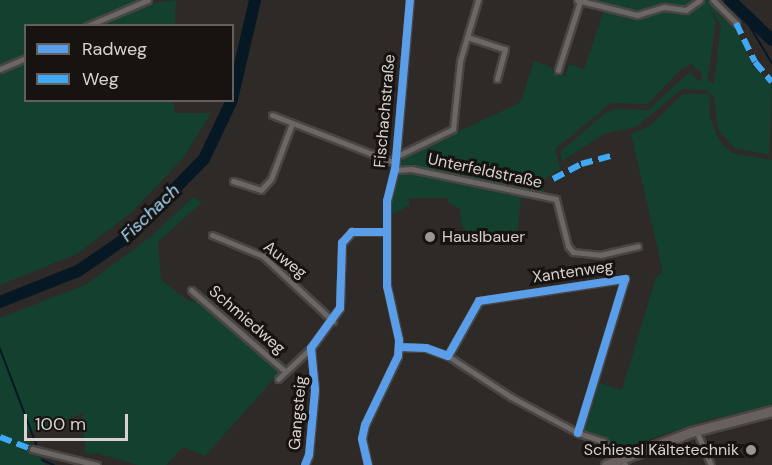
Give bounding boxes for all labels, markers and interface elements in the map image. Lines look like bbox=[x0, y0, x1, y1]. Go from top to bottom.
legend bbox=[24, 24, 234, 102]
text: Radweg bbox=[82, 37, 147, 61]
street label: Fischachstraße bbox=[370, 53, 400, 169]
text: Weg bbox=[82, 67, 119, 91]
street label: Unterfeldstraße bbox=[426, 149, 544, 193]
water label: Fischach bbox=[116, 180, 184, 246]
place label: Hauslbauer bbox=[442, 227, 525, 247]
marker: Hauslbauer bbox=[423, 230, 437, 244]
street label: Auweg bbox=[260, 237, 310, 283]
street label: Xantenweg bbox=[531, 257, 615, 287]
street label: Schmiedweg bbox=[205, 282, 289, 358]
street label: Gangsteig bbox=[285, 375, 311, 451]
scale bar bbox=[27, 402, 130, 440]
text: 100 m bbox=[35, 412, 86, 436]
place label: Schiessl Kältetechnik bbox=[584, 440, 739, 460]
marker: Schiessl Kältetechnik bbox=[744, 443, 758, 457]

